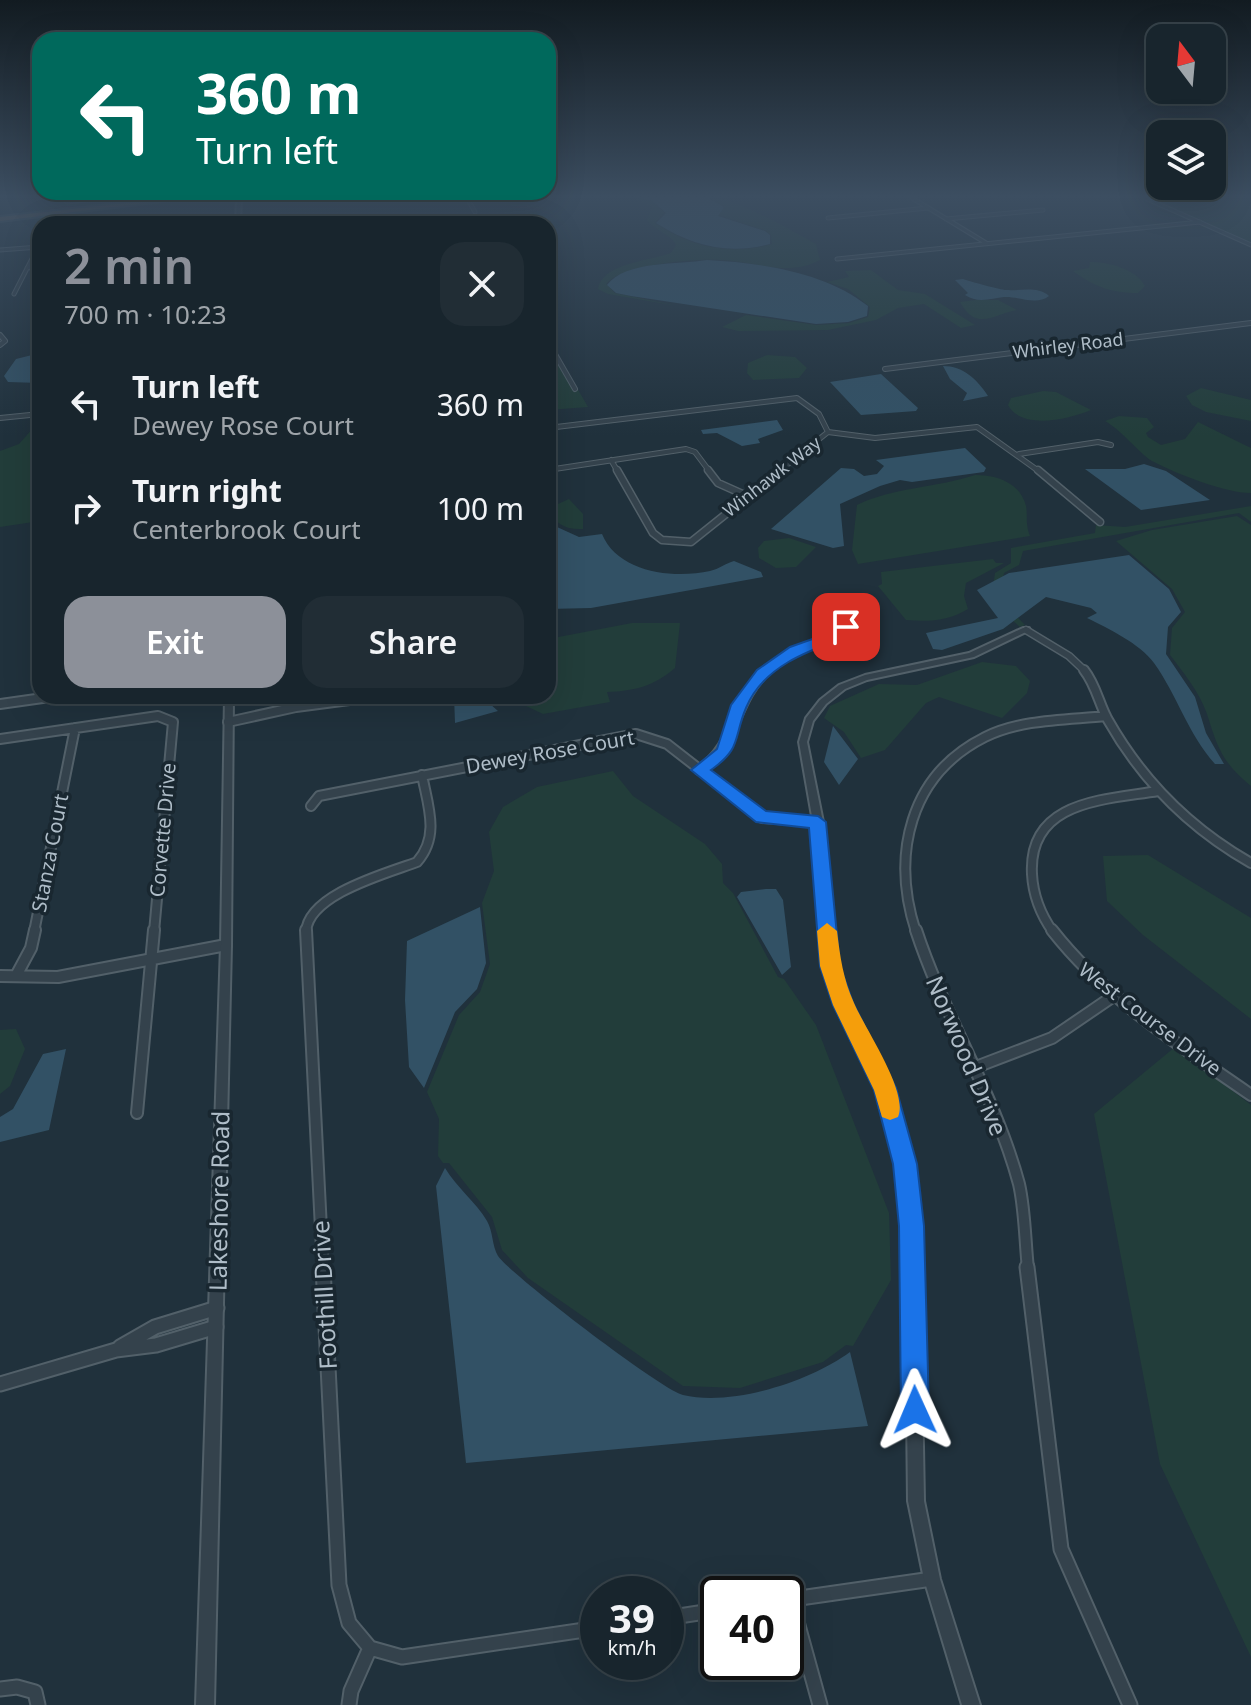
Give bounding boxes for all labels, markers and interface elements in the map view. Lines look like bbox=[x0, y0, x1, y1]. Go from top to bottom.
north arrow bbox=[1146, 24, 1226, 104]
map controls bbox=[1146, 24, 1226, 200]
text: 360 m bbox=[196, 54, 361, 130]
icon: left bbox=[64, 64, 168, 168]
button: layers bbox=[1146, 120, 1226, 200]
text: Turn left bbox=[196, 126, 338, 175]
text: 2 min bbox=[64, 233, 194, 298]
button: close bbox=[440, 242, 524, 326]
text: 700 m · 10:23 bbox=[64, 296, 227, 332]
street label: Whirley Road bbox=[1011, 326, 1125, 364]
text: Turn left bbox=[132, 366, 260, 407]
icon: left bbox=[64, 382, 108, 426]
text: 360 m bbox=[437, 384, 524, 425]
text: Dewey Rose Court bbox=[132, 407, 354, 443]
street label: Winhawk Way bbox=[718, 430, 826, 522]
text: Turn right bbox=[132, 470, 282, 511]
icon: right bbox=[64, 486, 108, 530]
text: 100 m bbox=[437, 488, 524, 529]
text: Centerbrook Court bbox=[132, 511, 361, 547]
pin bbox=[812, 593, 880, 661]
button: Exit bbox=[64, 596, 286, 688]
button: Share bbox=[302, 596, 524, 688]
icon: arrive bbox=[824, 605, 868, 649]
street label: Dewey Rose Court bbox=[464, 723, 636, 780]
street label: Corvette Drive bbox=[143, 762, 182, 898]
street label: Stanza Court bbox=[25, 791, 74, 914]
street label: West Course Drive bbox=[1073, 956, 1227, 1081]
street label: Norwood Drive bbox=[919, 970, 1016, 1141]
street label: Lakeshore Road bbox=[200, 1111, 237, 1291]
street label: Foothill Drive bbox=[303, 1220, 344, 1370]
position arrow bbox=[873, 1368, 957, 1452]
speed limit sign: 40 bbox=[700, 1576, 804, 1680]
text: 39 bbox=[609, 1590, 655, 1645]
text: km/h bbox=[607, 1634, 657, 1661]

